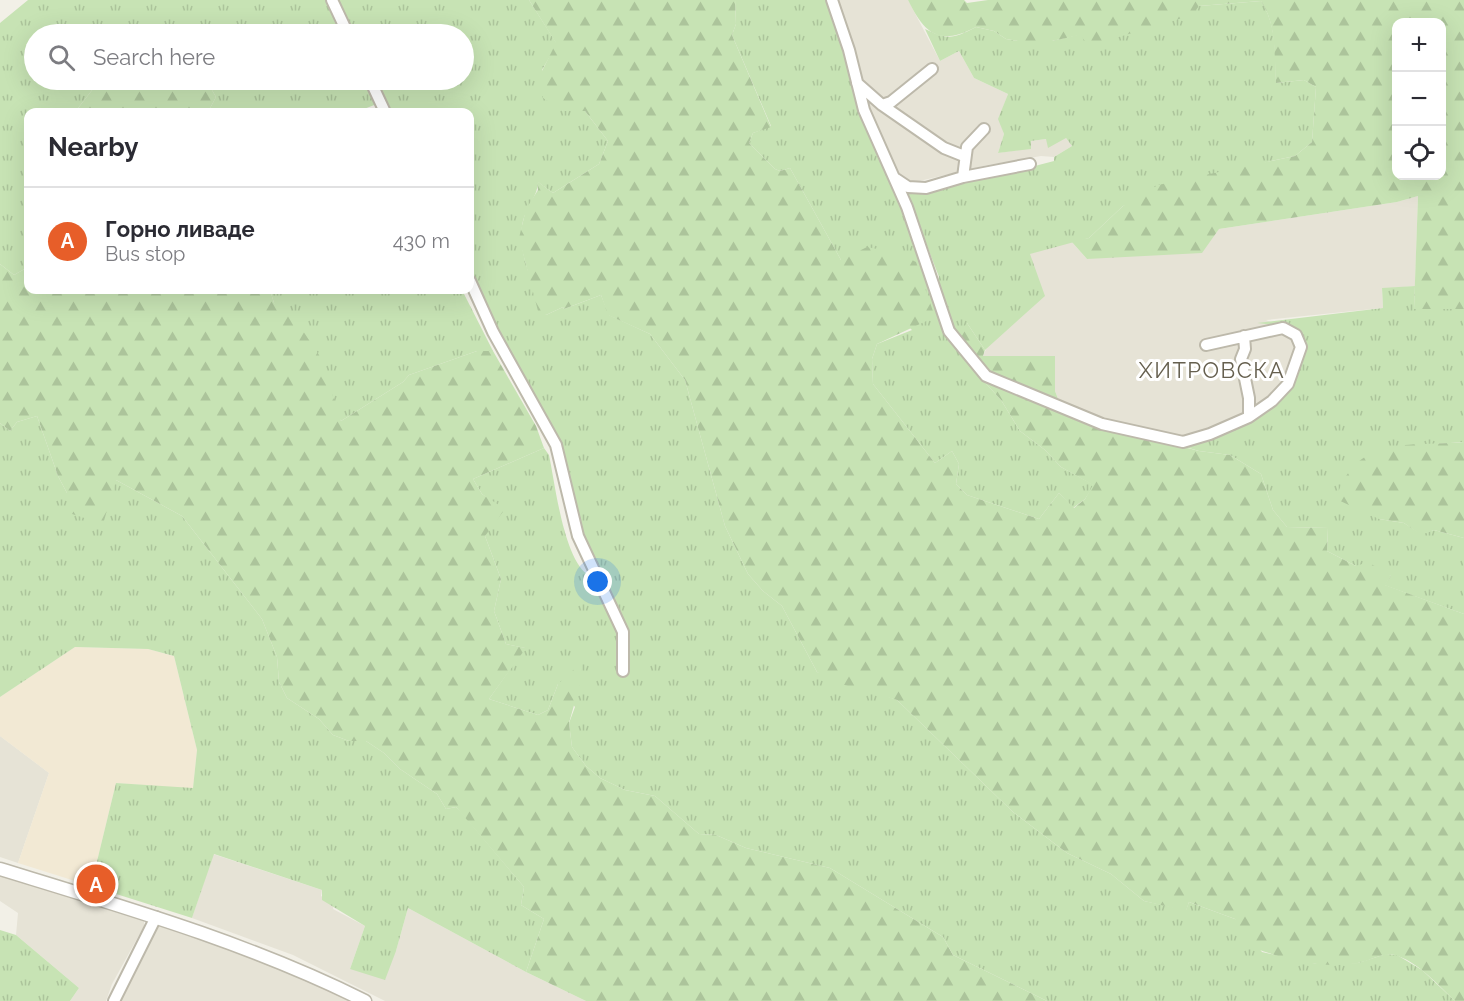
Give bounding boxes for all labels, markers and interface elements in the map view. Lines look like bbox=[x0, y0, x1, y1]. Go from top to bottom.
map controls bbox=[1392, 18, 1446, 180]
button: + bbox=[1392, 18, 1446, 72]
search box bbox=[24, 24, 474, 90]
icon: search bbox=[45, 41, 78, 74]
text: Search here bbox=[93, 44, 215, 70]
button: − bbox=[1392, 72, 1446, 126]
button: locate bbox=[1392, 126, 1446, 180]
text: Nearby bbox=[48, 132, 138, 162]
text: Горно ливаде bbox=[105, 216, 255, 242]
text: A bbox=[61, 229, 74, 253]
text: 430 m bbox=[393, 229, 450, 253]
text: Bus stop bbox=[105, 242, 185, 266]
district label: ХИТРОВСКА bbox=[1139, 357, 1285, 383]
your location bbox=[583, 567, 612, 596]
pin: A bbox=[76, 862, 116, 906]

